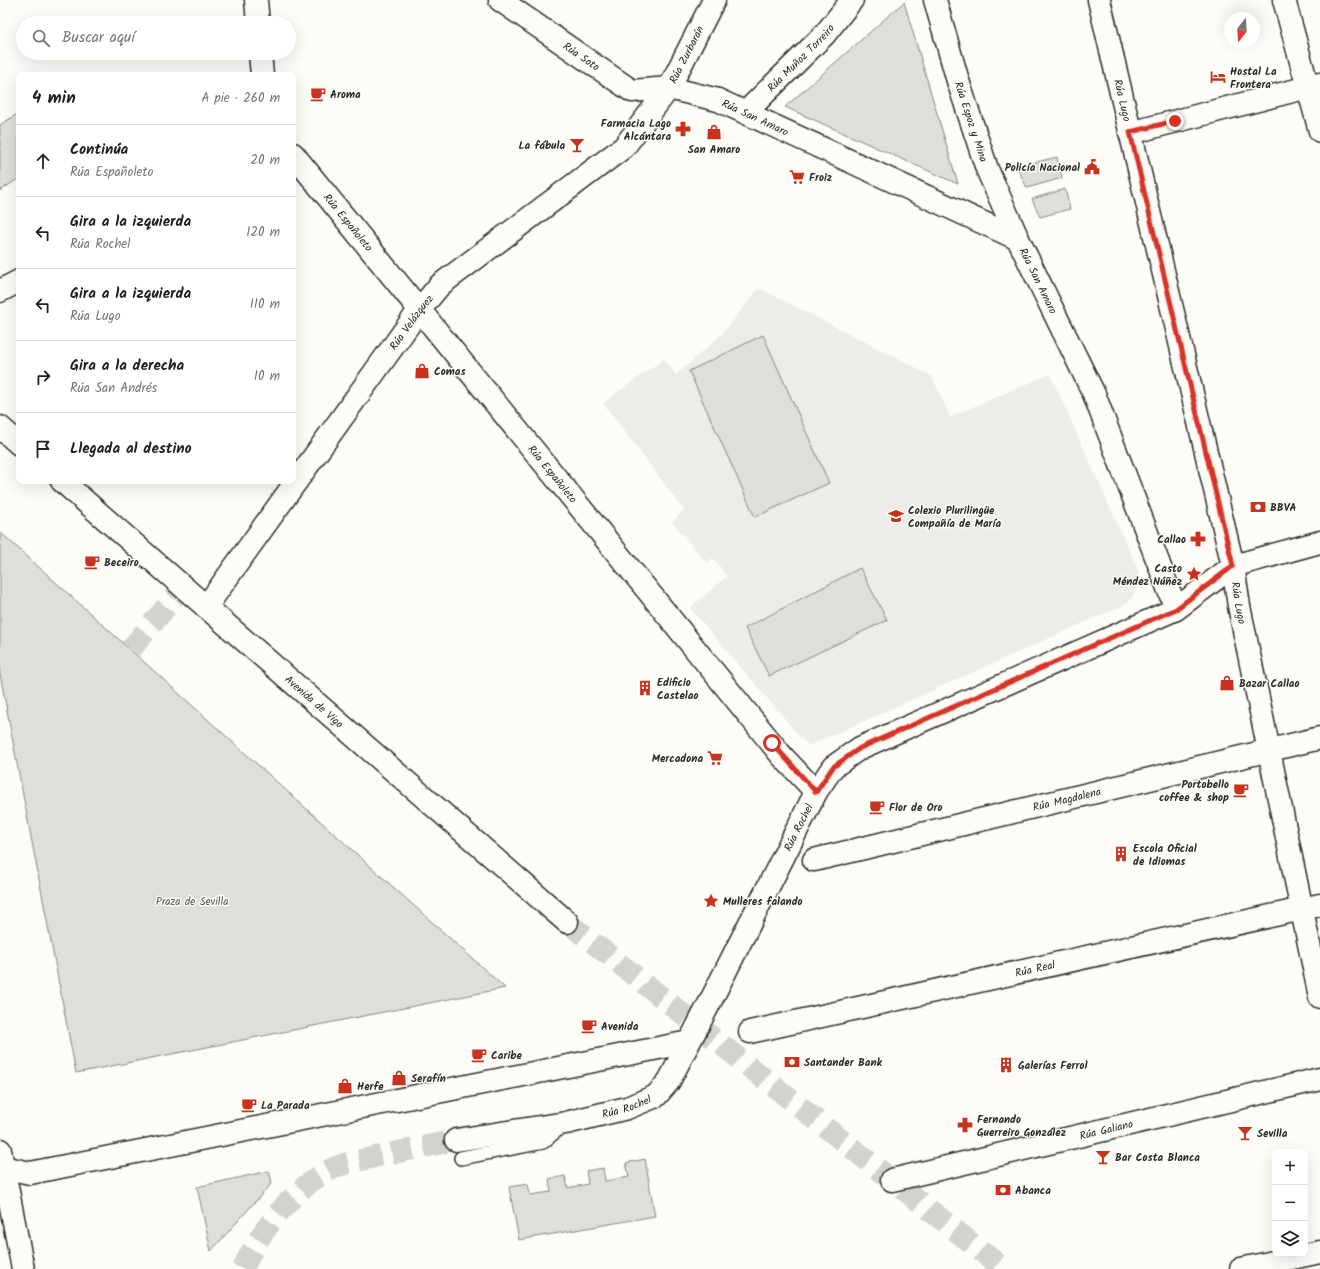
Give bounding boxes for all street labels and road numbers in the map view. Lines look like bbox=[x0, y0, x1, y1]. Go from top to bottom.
street label: Rúa Muñoz Torreiro bbox=[763, 20, 840, 97]
street label: Rúa Zurbarán bbox=[665, 23, 709, 87]
street label: Rúa Soto bbox=[559, 38, 603, 76]
street label: Rúa Lugo bbox=[1108, 78, 1135, 123]
street label: Rúa Espoz y Mina bbox=[949, 79, 992, 165]
street label: Rúa San Amaro bbox=[718, 95, 791, 141]
street label: Rúa Españoleto bbox=[318, 190, 377, 256]
street label: Rúa San Amaro bbox=[1014, 245, 1061, 317]
street label: Rúa Velázquez bbox=[385, 291, 438, 354]
street label: Rúa Españoleto bbox=[523, 441, 581, 508]
street label: Rúa Lugo bbox=[1225, 581, 1251, 626]
street label: Avenida de Vigo bbox=[280, 671, 347, 733]
street label: Rúa Magdalena bbox=[1031, 783, 1103, 817]
street label: Rúa Rochel bbox=[779, 801, 819, 855]
street label: Rúa Real bbox=[1013, 956, 1057, 983]
street label: Rúa Rochel bbox=[600, 1091, 655, 1124]
street label: Rúa Galiano bbox=[1078, 1115, 1135, 1145]

